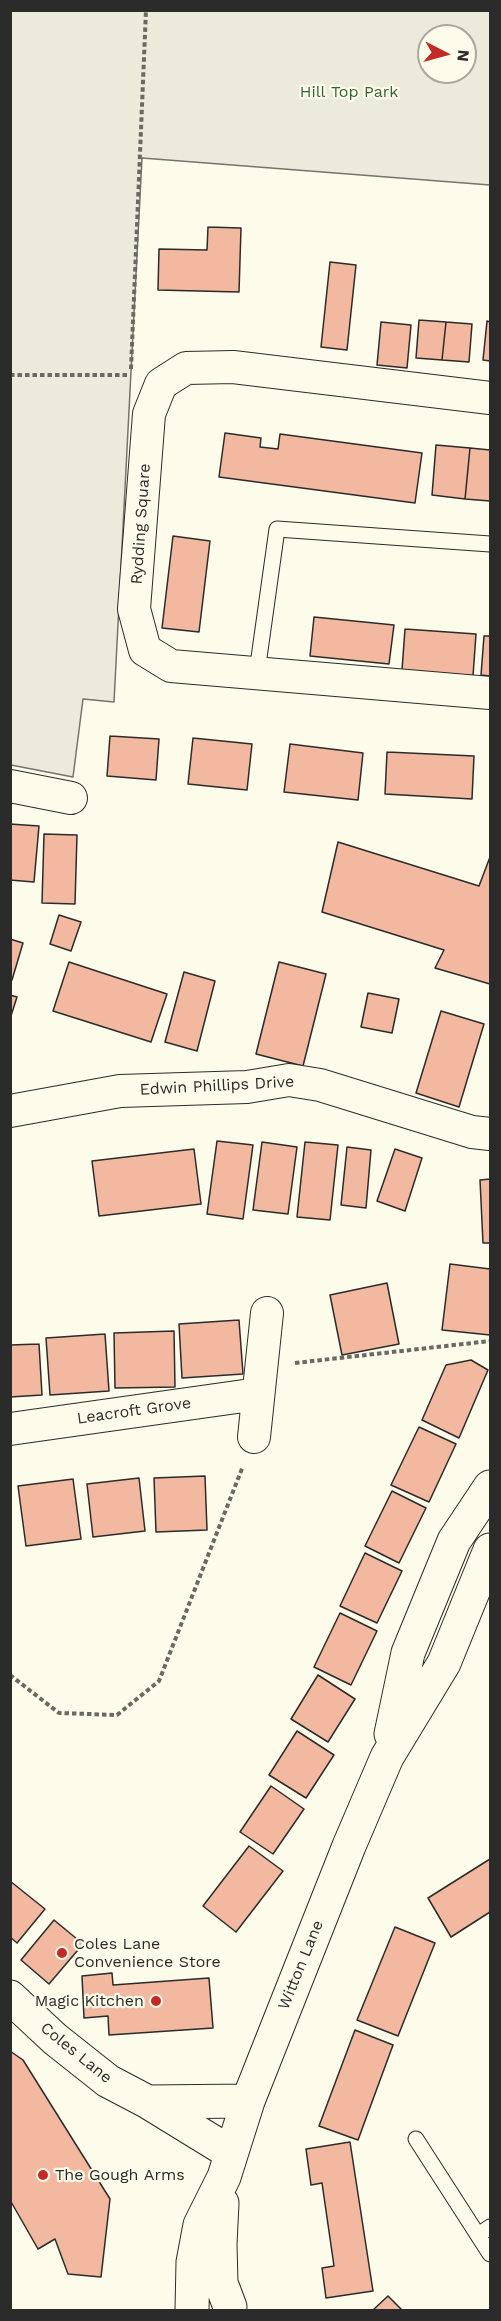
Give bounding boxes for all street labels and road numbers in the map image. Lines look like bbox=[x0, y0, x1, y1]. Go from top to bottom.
street label: Rydding Square bbox=[127, 463, 155, 585]
street label: Edwin Phillips Drive bbox=[139, 1072, 295, 1100]
street label: Leacroft Grove bbox=[76, 1393, 192, 1429]
street label: Witton Lane bbox=[274, 1917, 328, 2013]
street label: Coles Lane bbox=[36, 2018, 116, 2088]

